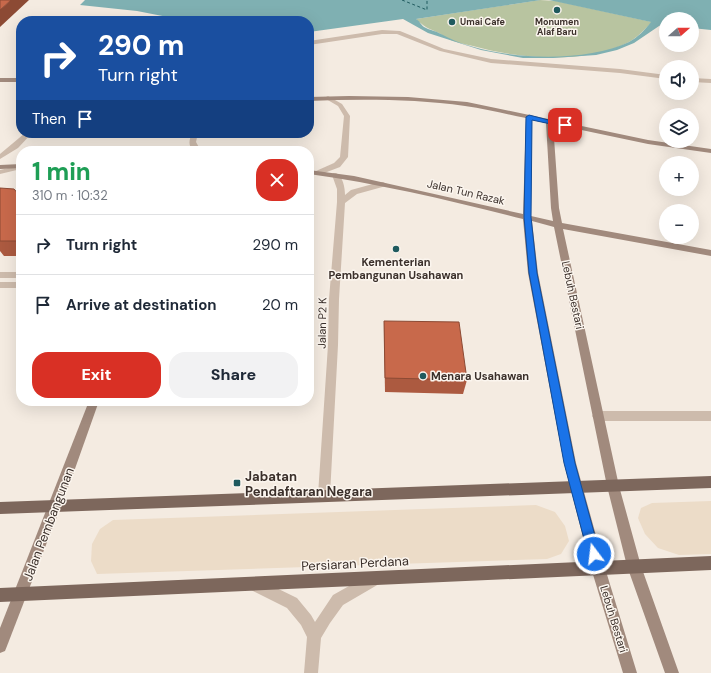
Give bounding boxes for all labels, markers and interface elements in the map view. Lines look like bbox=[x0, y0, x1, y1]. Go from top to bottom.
marker: Monumen Alaf Baru bbox=[552, 5, 562, 15]
north arrow bbox=[659, 12, 699, 52]
map controls bbox=[659, 12, 699, 244]
place label: Umai Cafe bbox=[460, 16, 506, 28]
place label: Monumen Alaf Baru bbox=[535, 16, 579, 38]
marker: Umai Cafe bbox=[447, 17, 457, 27]
text: 290 m bbox=[98, 27, 184, 64]
icon: right bbox=[32, 32, 84, 84]
button: sound bbox=[659, 60, 699, 100]
text: Turn right bbox=[98, 63, 178, 87]
icon: arrive bbox=[74, 108, 96, 130]
pin bbox=[548, 108, 582, 142]
button: layers bbox=[659, 108, 699, 148]
text: Then bbox=[32, 109, 66, 129]
icon: arrive bbox=[554, 114, 576, 136]
text: 1 min bbox=[32, 156, 91, 187]
button: + bbox=[659, 156, 699, 196]
button: close bbox=[256, 159, 298, 201]
street label: Jalan Tun Razak bbox=[426, 176, 507, 208]
text: 310 m · 10:32 bbox=[32, 187, 108, 204]
button: − bbox=[659, 204, 699, 244]
icon: right bbox=[32, 234, 54, 256]
text: Turn right bbox=[66, 235, 137, 255]
text: 290 m bbox=[252, 235, 298, 255]
marker: Kementerian Pembangunan Usahawan bbox=[391, 244, 401, 254]
place label: Kementerian Pembangunan Usahawan bbox=[329, 255, 464, 282]
street label: Lebuh Bestari bbox=[559, 260, 587, 330]
icon: arrive bbox=[32, 294, 54, 316]
text: Arrive at destination bbox=[66, 295, 217, 315]
text: 20 m bbox=[262, 295, 298, 315]
street label: Jalan P2 K bbox=[315, 297, 329, 349]
button: Exit bbox=[32, 352, 161, 398]
button: Share bbox=[169, 352, 298, 398]
place label: Menara Usahawan bbox=[431, 369, 529, 383]
marker: Menara Usahawan bbox=[418, 371, 428, 381]
street label: Jalan Pembangunan bbox=[19, 465, 78, 583]
place label: Jabatan Pendaftaran Negara bbox=[245, 468, 372, 500]
marker: Jabatan Pendaftaran Negara bbox=[232, 478, 242, 488]
position arrow bbox=[573, 533, 615, 575]
street label: Persiaran Perdana bbox=[301, 552, 409, 575]
street label: Lebuh Bestari bbox=[597, 584, 631, 654]

